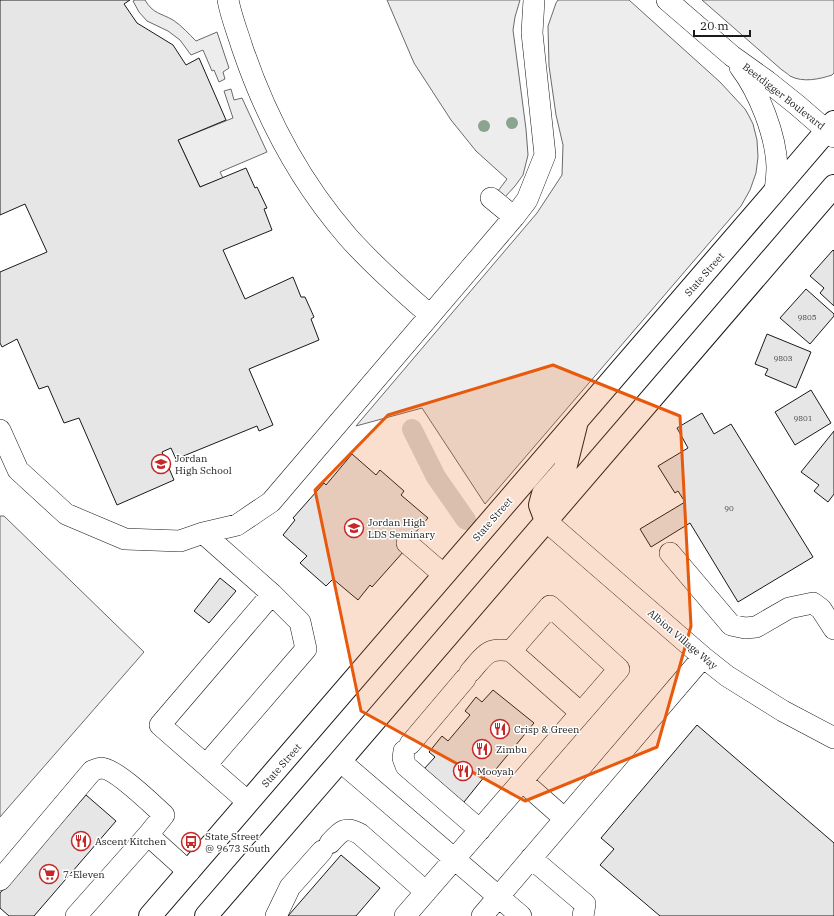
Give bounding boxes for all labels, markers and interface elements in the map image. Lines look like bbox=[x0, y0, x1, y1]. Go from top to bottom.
scale bar bbox=[694, 12, 750, 38]
text: 20 m bbox=[700, 18, 729, 33]
street label: Beetdigger Boulevard bbox=[740, 60, 828, 133]
street label: State Street bbox=[682, 249, 727, 299]
house number: 9805 bbox=[797, 312, 817, 322]
house number: 9803 bbox=[773, 353, 793, 363]
house number: 9801 bbox=[793, 413, 813, 423]
place label: Jordan High School bbox=[175, 452, 232, 477]
school or university icon: Jordan High School bbox=[150, 453, 172, 475]
street label: State Street bbox=[470, 494, 515, 544]
house number: 90 bbox=[724, 503, 734, 513]
place label: Jordan High LDS Seminary bbox=[368, 516, 436, 541]
school or university icon: Jordan High LDS Seminary bbox=[343, 517, 365, 539]
street label: Albion Village Way bbox=[645, 606, 721, 673]
restaurant icon: Crisp & Green bbox=[489, 718, 511, 740]
place label: Crisp & Green bbox=[514, 723, 580, 736]
restaurant icon: Zimbu bbox=[471, 738, 493, 760]
street label: State Street bbox=[259, 740, 304, 790]
place label: Zimbu bbox=[496, 743, 527, 756]
restaurant icon: Mooyah bbox=[452, 760, 474, 782]
place label: Mooyah bbox=[477, 765, 514, 778]
restaurant icon: Ascent Kitchen bbox=[70, 830, 92, 852]
place label: State Street @ 9673 South bbox=[205, 830, 270, 855]
bus stop icon: State Street @ 9673 South bbox=[180, 831, 202, 853]
place label: Ascent Kitchen bbox=[95, 835, 167, 848]
supermarket icon: 7-Eleven bbox=[38, 863, 60, 885]
place label: 7-Eleven bbox=[63, 868, 105, 881]

